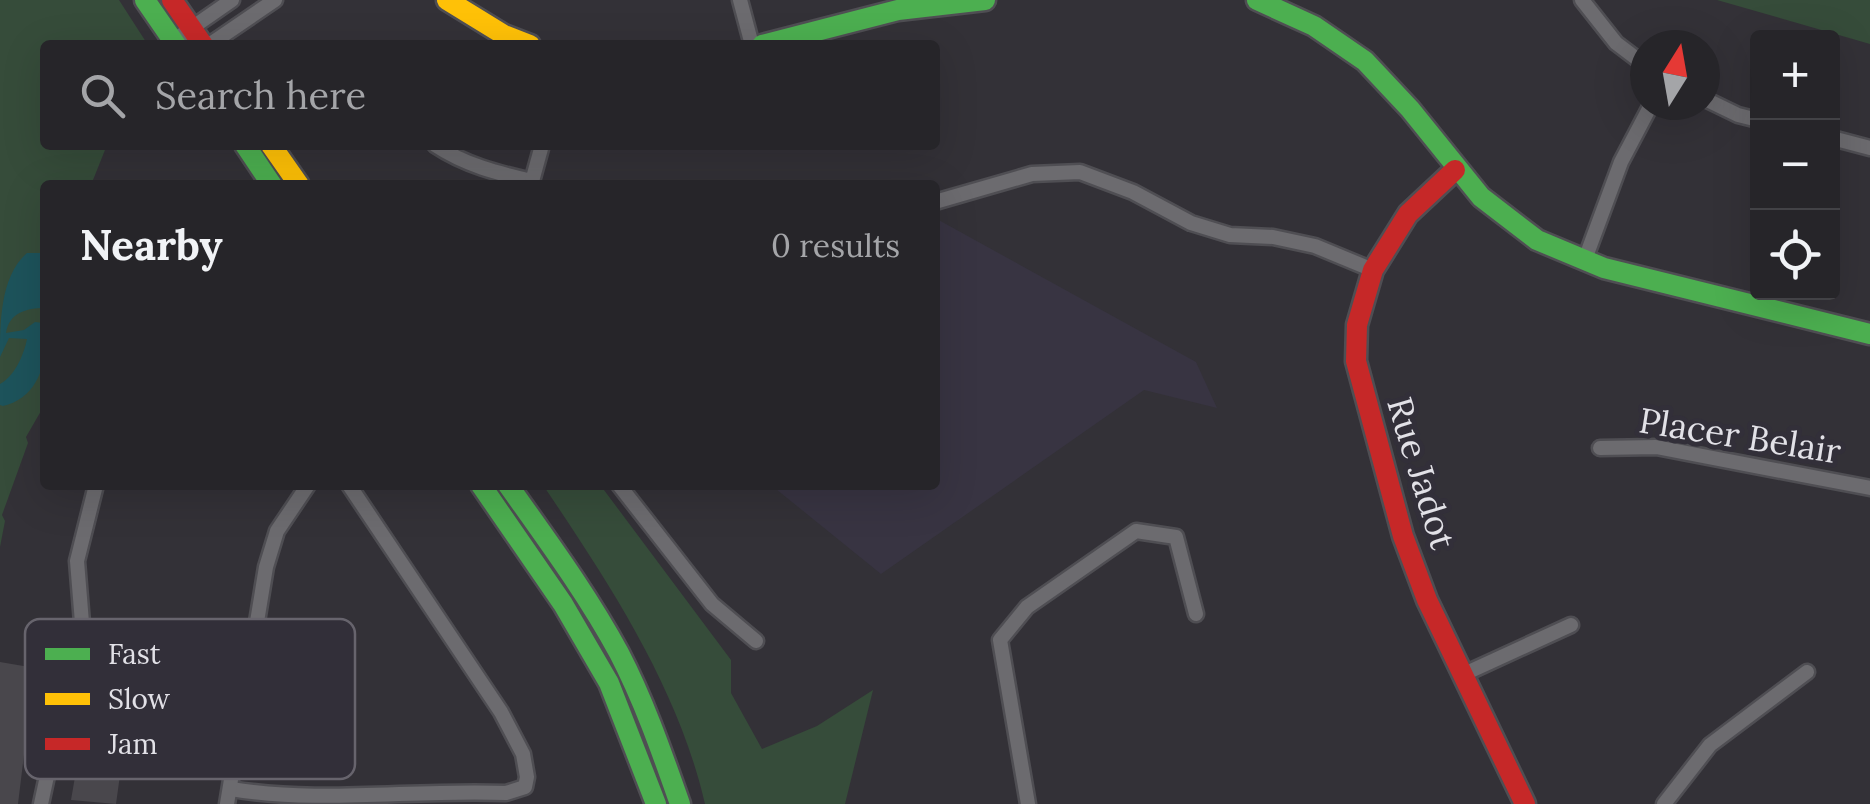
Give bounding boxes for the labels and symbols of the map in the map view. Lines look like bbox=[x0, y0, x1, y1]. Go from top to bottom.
north arrow bbox=[1630, 30, 1720, 120]
street label: Rue Jadot bbox=[1377, 391, 1466, 555]
street label: Placer Belair bbox=[1636, 397, 1844, 474]
legend bbox=[25, 619, 355, 779]
text: Fast bbox=[108, 636, 161, 672]
text: Slow bbox=[108, 681, 171, 717]
text: Jam bbox=[107, 726, 158, 762]

